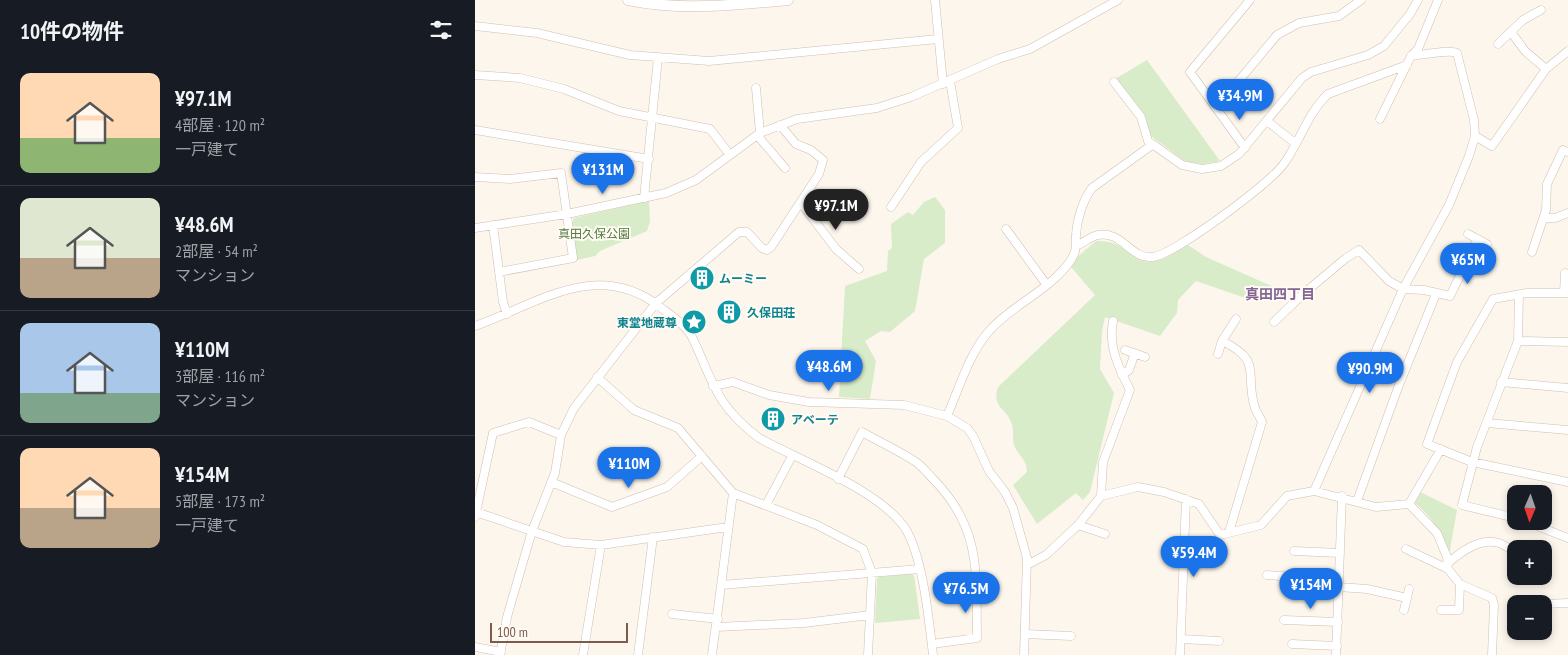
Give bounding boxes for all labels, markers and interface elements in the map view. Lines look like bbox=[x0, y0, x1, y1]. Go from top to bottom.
icon: filters bbox=[427, 16, 455, 44]
text: 10件の物件 bbox=[20, 18, 124, 45]
pin: ¥34.9M bbox=[1199, 78, 1281, 121]
text: ¥97.1M bbox=[175, 85, 231, 112]
text: ¥34.9M bbox=[1218, 85, 1262, 105]
icon: home bbox=[60, 93, 120, 153]
text: 4部屋 · 120 m² bbox=[175, 115, 265, 135]
text: 一戸建て bbox=[175, 139, 239, 159]
pin: ¥131M bbox=[568, 152, 638, 195]
text: ¥131M bbox=[582, 159, 624, 179]
pin: ¥97.1M bbox=[795, 188, 877, 231]
text: ¥97.1M bbox=[814, 195, 858, 215]
text: ¥48.6M bbox=[175, 211, 234, 238]
icon: home bbox=[60, 218, 120, 278]
park label: 真田久保公園 bbox=[558, 226, 630, 241]
text: 2部屋 · 54 m² bbox=[175, 241, 258, 261]
pin: ¥65M bbox=[1438, 242, 1498, 285]
text: ¥65M bbox=[1451, 249, 1485, 269]
text: マンション bbox=[175, 265, 255, 285]
building icon: ムーミー bbox=[689, 265, 715, 291]
place label: ムーミー bbox=[719, 271, 767, 286]
district label: 真田四丁目 bbox=[1245, 285, 1315, 303]
building icon: 久保田荘 bbox=[716, 299, 742, 325]
place label: 久保田荘 bbox=[747, 305, 795, 320]
place icon: 東堂地蔵尊 bbox=[681, 309, 707, 335]
place label: 東堂地蔵尊 bbox=[617, 315, 677, 330]
text: ¥110M bbox=[175, 336, 229, 363]
icon: home bbox=[60, 343, 120, 403]
pin: ¥48.6M bbox=[788, 350, 870, 392]
pin: ¥90.9M bbox=[1329, 352, 1411, 394]
text: ¥48.6M bbox=[807, 356, 851, 376]
text: ¥90.9M bbox=[1348, 358, 1392, 378]
text: 3部屋 · 116 m² bbox=[175, 366, 265, 386]
text: マンション bbox=[175, 390, 255, 410]
building icon: アベーテ bbox=[760, 406, 786, 432]
place label: アベーテ bbox=[791, 412, 839, 427]
pin: ¥110M bbox=[594, 446, 664, 489]
text: ¥110M bbox=[608, 453, 650, 473]
text: ¥154M bbox=[175, 461, 229, 488]
icon: home bbox=[60, 468, 120, 528]
north arrow bbox=[1507, 485, 1553, 530]
map controls bbox=[1507, 485, 1552, 640]
text: 5部屋 · 173 m² bbox=[175, 491, 265, 511]
text: 一戸建て bbox=[175, 515, 239, 535]
pin: ¥59.4M bbox=[1153, 536, 1235, 578]
button: + bbox=[1507, 540, 1552, 585]
text: ¥59.4M bbox=[1172, 542, 1216, 562]
pin: ¥154M bbox=[1276, 568, 1346, 610]
pin: ¥76.5M bbox=[925, 572, 1007, 614]
text: ¥154M bbox=[1290, 574, 1332, 594]
text: ¥76.5M bbox=[944, 578, 988, 598]
button: − bbox=[1507, 595, 1552, 640]
scale bar bbox=[490, 620, 627, 643]
text: 100 m bbox=[497, 623, 528, 641]

